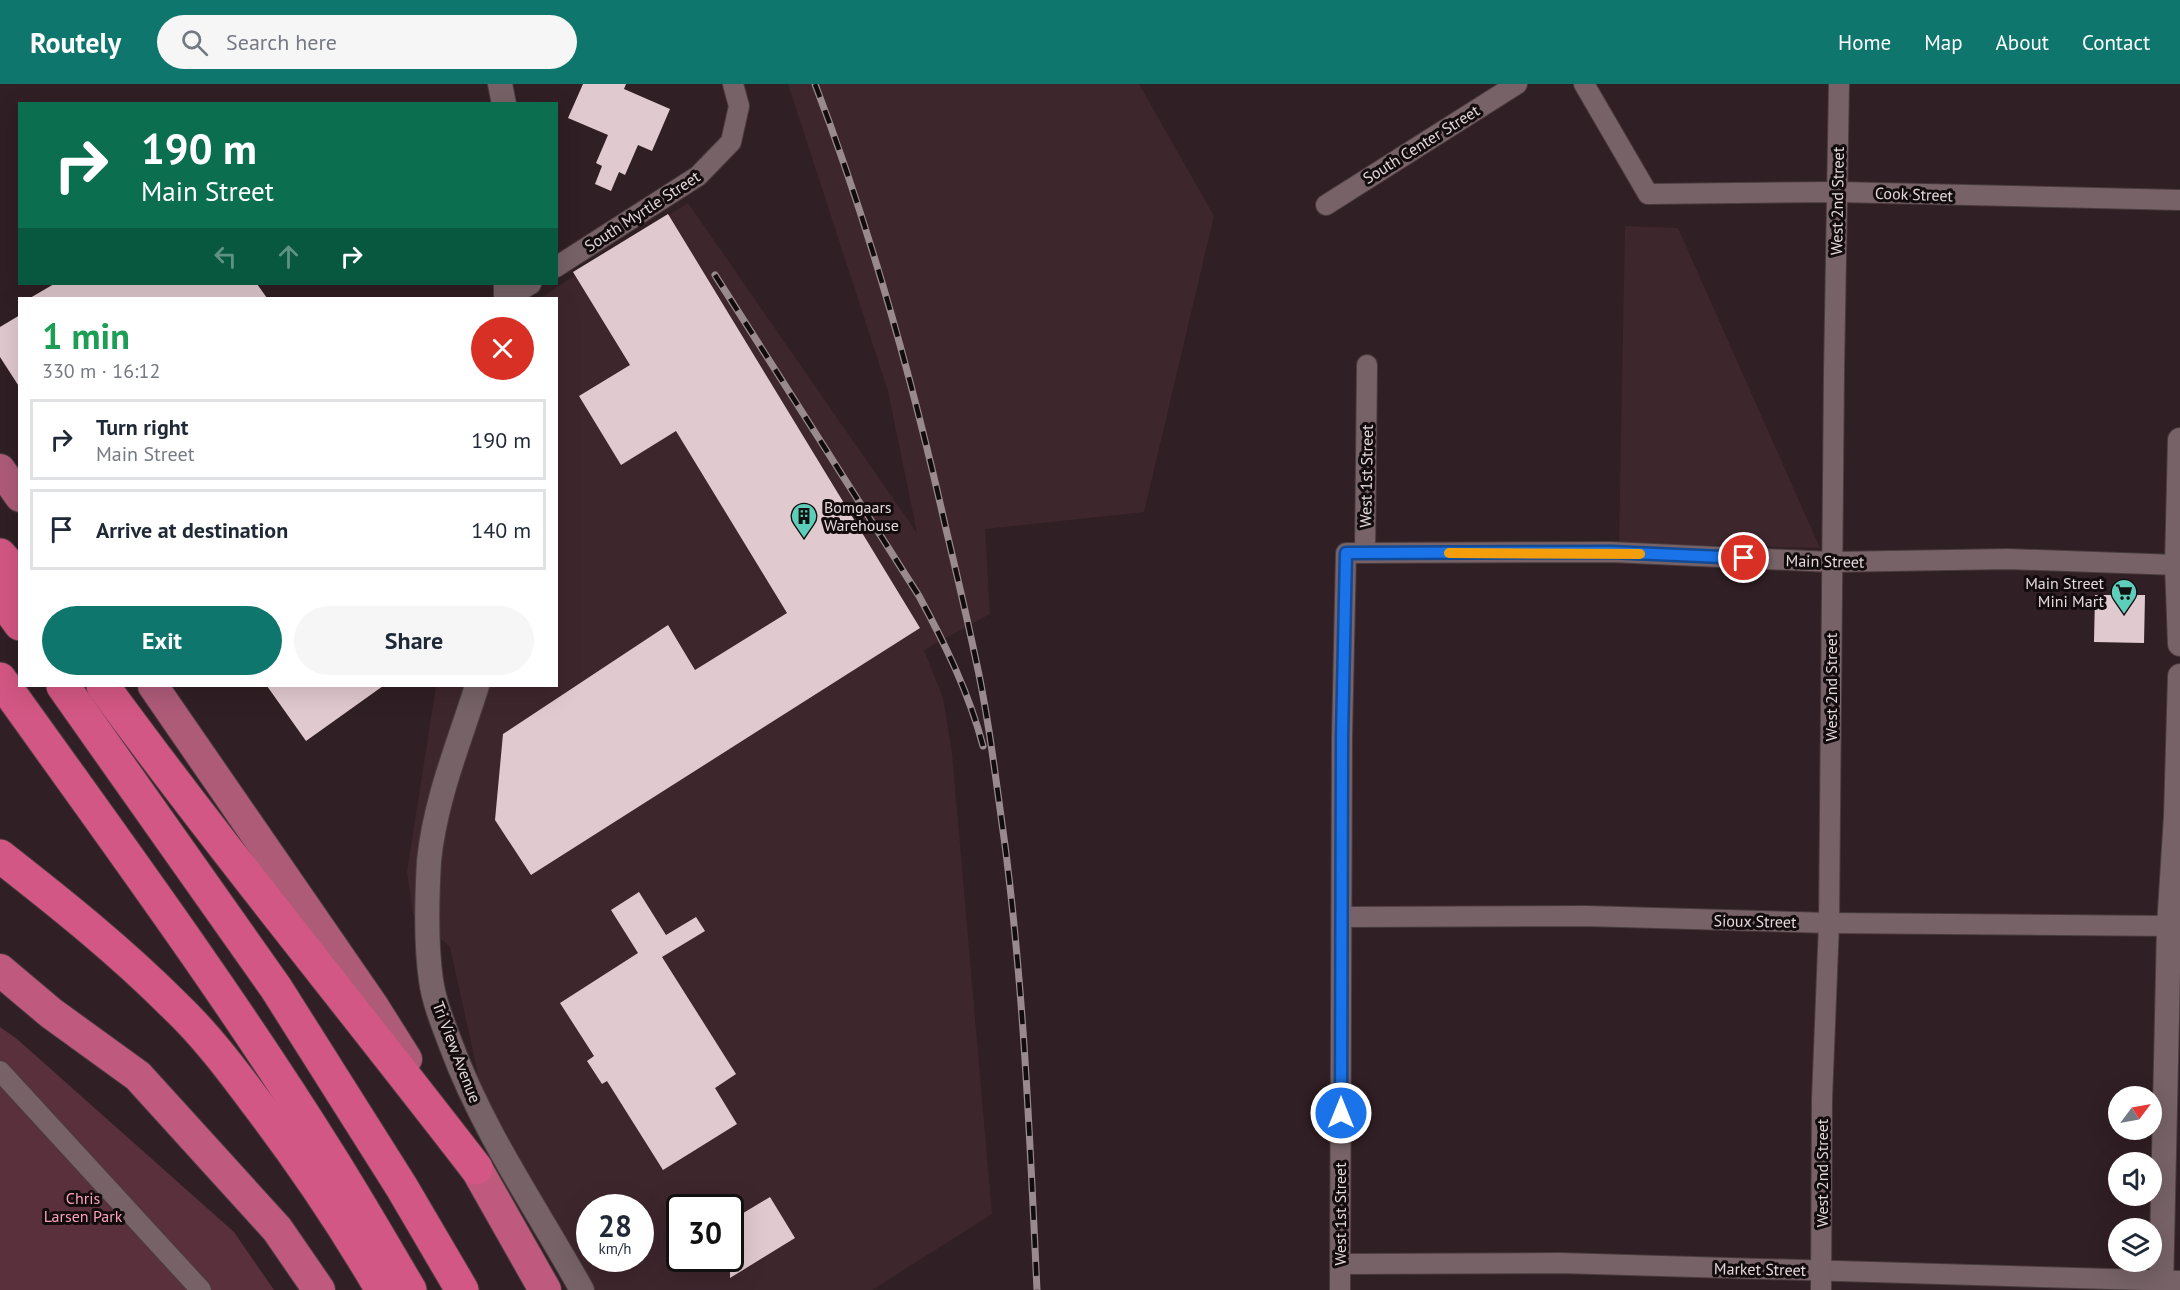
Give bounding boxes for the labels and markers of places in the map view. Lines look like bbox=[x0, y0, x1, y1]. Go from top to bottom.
place label: Bomgaars Warehouse bbox=[824, 497, 899, 535]
building icon: Bomgaars Warehouse bbox=[789, 501, 819, 539]
pin bbox=[1718, 532, 1769, 583]
place label: Main Street Mini Mart bbox=[2025, 573, 2105, 611]
supermarket icon: Main Street Mini Mart bbox=[2109, 577, 2139, 615]

